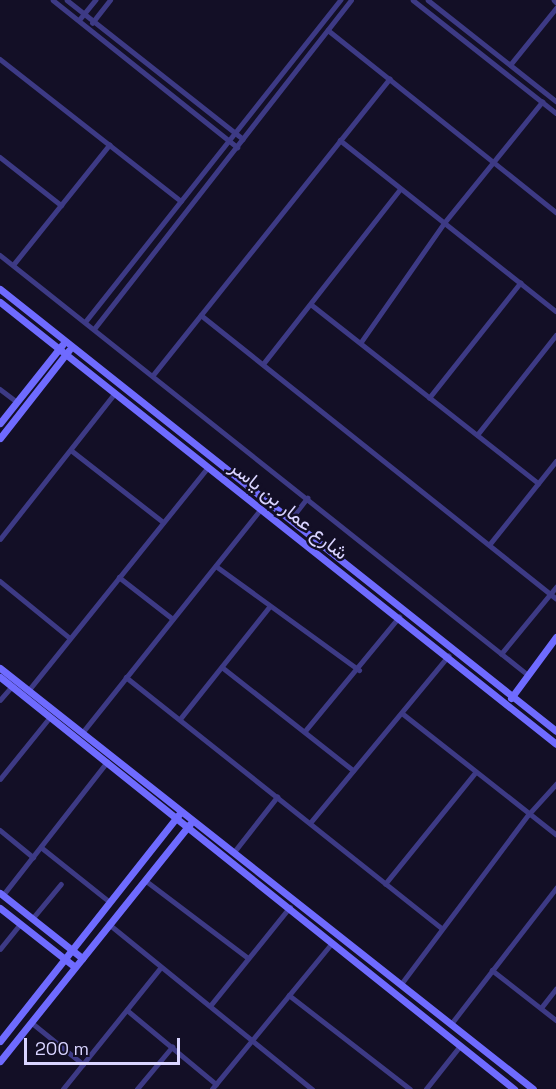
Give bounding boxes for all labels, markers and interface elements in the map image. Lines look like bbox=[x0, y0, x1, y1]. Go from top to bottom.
street label: شارع عمار بن ياسر bbox=[225, 455, 353, 565]
scale bar bbox=[27, 1026, 183, 1064]
text: 200 m bbox=[35, 1037, 89, 1060]

